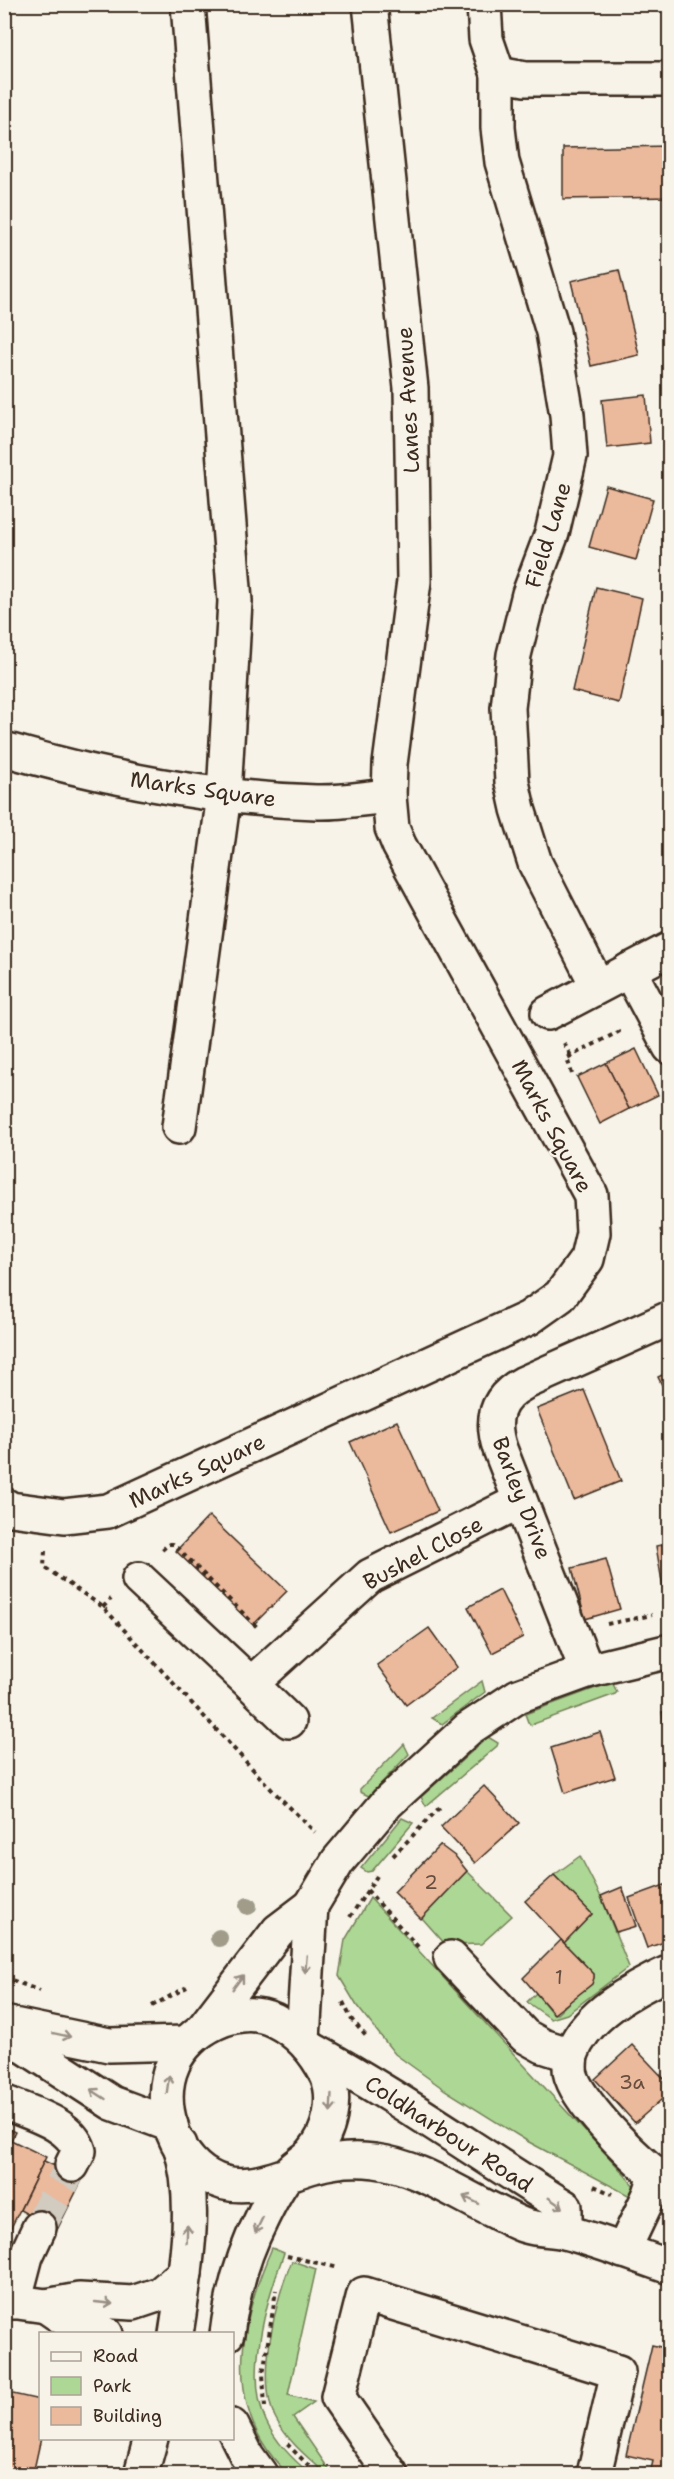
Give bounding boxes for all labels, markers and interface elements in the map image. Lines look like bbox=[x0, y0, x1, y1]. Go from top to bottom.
street label: Lanes Avenue bbox=[390, 326, 426, 474]
street label: Field Lane bbox=[518, 478, 578, 592]
street label: Marks Square bbox=[128, 764, 278, 814]
street label: Marks Square bbox=[505, 1054, 599, 1198]
street label: Marks Square bbox=[124, 1427, 270, 1515]
street label: Barley Drive bbox=[485, 1433, 559, 1563]
street label: Bushel Close bbox=[358, 1509, 488, 1597]
house number: 2 bbox=[424, 1869, 438, 1895]
one-way arrow bbox=[300, 1954, 311, 1974]
house number: 1 bbox=[555, 1964, 563, 1990]
one-way arrow bbox=[232, 1975, 244, 1991]
one-way arrow bbox=[51, 2030, 71, 2041]
street label: Coldharbour Road bbox=[359, 2069, 539, 2199]
house number: 3a bbox=[619, 2069, 646, 2095]
one-way arrow bbox=[162, 2075, 173, 2095]
one-way arrow bbox=[91, 2088, 107, 2100]
one-way arrow bbox=[325, 2093, 336, 2112]
one-way arrow bbox=[462, 2193, 480, 2205]
one-way arrow bbox=[548, 2197, 564, 2209]
one-way arrow bbox=[252, 2216, 264, 2234]
one-way arrow bbox=[182, 2224, 193, 2244]
one-way arrow bbox=[93, 2297, 113, 2308]
legend bbox=[39, 2332, 234, 2440]
text: Road bbox=[93, 2344, 138, 2368]
text: Park bbox=[93, 2374, 132, 2398]
text: Building bbox=[93, 2404, 162, 2428]

